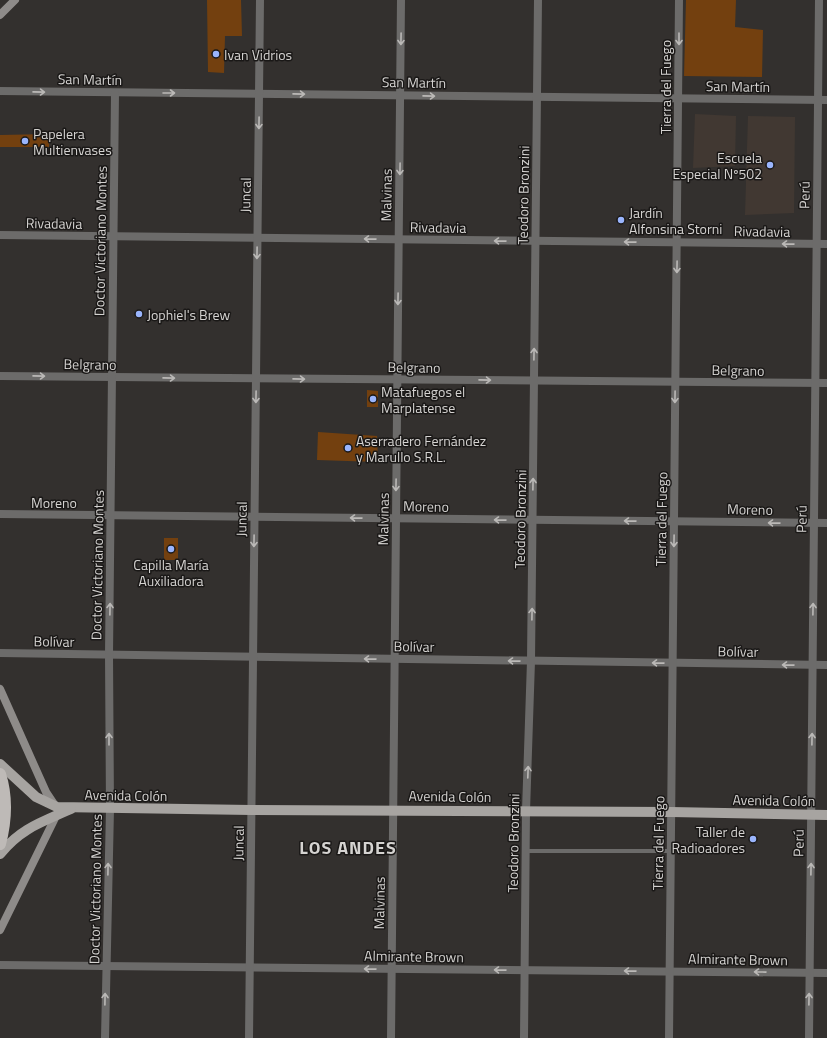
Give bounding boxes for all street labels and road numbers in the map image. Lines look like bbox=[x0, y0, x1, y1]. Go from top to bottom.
street label: Tierra del Fuego bbox=[655, 40, 676, 134]
street label: San Martín bbox=[58, 68, 122, 90]
street label: San Martín bbox=[382, 71, 446, 93]
street label: San Martín bbox=[706, 75, 770, 97]
street label: Teodoro Bronzini bbox=[512, 145, 534, 245]
street label: Doctor Victoriano Montes bbox=[88, 166, 112, 316]
street label: Malvinas bbox=[375, 168, 397, 222]
street label: Juncal bbox=[234, 177, 256, 213]
street label: Perú bbox=[793, 181, 815, 209]
street label: Rivadavia bbox=[26, 212, 82, 234]
street label: Rivadavia bbox=[410, 216, 466, 238]
street label: Rivadavia bbox=[734, 220, 790, 242]
street label: Belgrano bbox=[63, 353, 117, 375]
street label: Belgrano bbox=[387, 356, 441, 378]
street label: Belgrano bbox=[711, 359, 765, 381]
street label: Teodoro Bronzini bbox=[509, 469, 531, 569]
street label: Tierra del Fuego bbox=[650, 472, 672, 566]
street label: Doctor Victoriano Montes bbox=[85, 490, 109, 640]
street label: Moreno bbox=[31, 492, 77, 513]
street label: Malvinas bbox=[372, 492, 394, 546]
street label: Moreno bbox=[403, 495, 449, 517]
street label: Moreno bbox=[727, 498, 773, 520]
street label: Juncal bbox=[230, 501, 252, 537]
street label: Perú bbox=[790, 505, 812, 533]
street label: Bolívar bbox=[33, 630, 75, 652]
street label: Bolívar bbox=[393, 635, 435, 657]
street label: Bolívar bbox=[717, 640, 759, 662]
street label: Avenida Colón bbox=[84, 784, 168, 806]
street label: Avenida Colón bbox=[408, 785, 492, 807]
street label: Avenida Colón bbox=[732, 789, 816, 811]
street label: Teodoro Bronzini bbox=[502, 793, 524, 893]
street label: Tierra del Fuego bbox=[647, 796, 669, 890]
street label: Doctor Victoriano Montes bbox=[83, 814, 107, 964]
street label: Juncal bbox=[227, 825, 249, 861]
street label: Perú bbox=[787, 829, 809, 857]
street label: Malvinas bbox=[368, 876, 390, 930]
street label: Almirante Brown bbox=[364, 945, 464, 967]
street label: Almirante Brown bbox=[688, 948, 788, 970]

